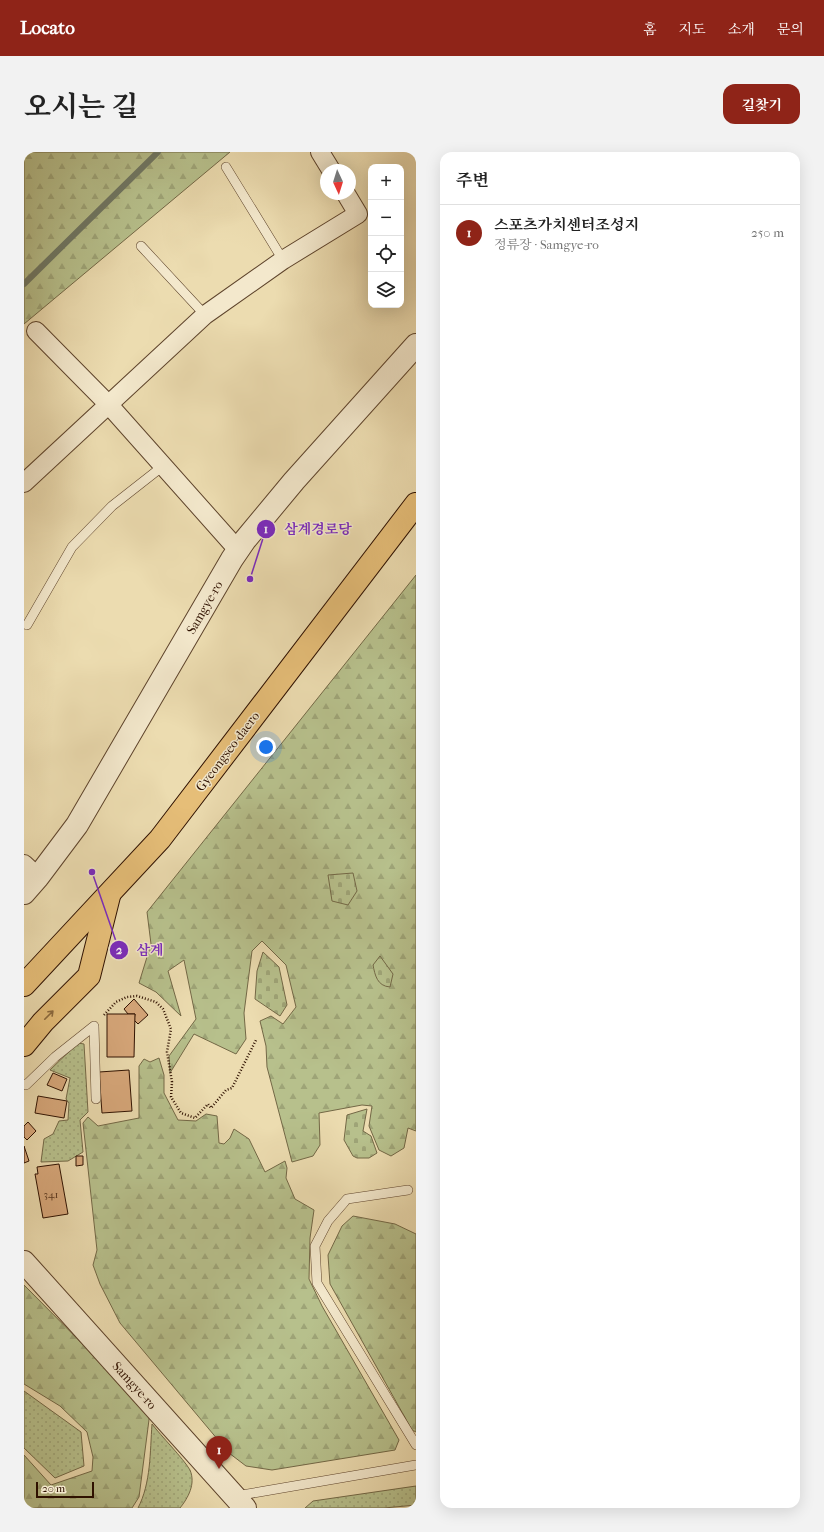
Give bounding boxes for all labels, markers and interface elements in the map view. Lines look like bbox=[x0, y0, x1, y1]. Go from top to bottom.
text: Locato bbox=[20, 17, 75, 39]
text: 홈 bbox=[643, 21, 657, 38]
text: 지도 bbox=[679, 21, 706, 38]
text: 소개 bbox=[728, 21, 755, 38]
text: 문의 bbox=[777, 21, 804, 38]
button: 길찾기 bbox=[723, 84, 800, 124]
text: 오시는 길 bbox=[24, 90, 138, 123]
north arrow bbox=[320, 164, 356, 200]
map controls bbox=[368, 164, 404, 308]
button: + bbox=[368, 164, 404, 200]
text: 주변 bbox=[456, 170, 489, 190]
button: − bbox=[368, 200, 404, 236]
text: 스포츠가치센터조성지 bbox=[494, 216, 639, 234]
text: 1 bbox=[467, 225, 471, 240]
text: 250 m bbox=[751, 225, 784, 240]
button: locate bbox=[368, 236, 404, 272]
text: 정류장 · Samgye-ro bbox=[494, 237, 599, 252]
button: layers bbox=[368, 272, 404, 308]
callout: 삼계경로당 bbox=[256, 516, 360, 542]
text: 삼계경로당 bbox=[284, 521, 352, 538]
text: 1 bbox=[264, 522, 268, 536]
street label: Samgye-ro bbox=[183, 578, 226, 637]
street label: Gyeongseo-daero bbox=[193, 708, 263, 794]
your location bbox=[256, 737, 276, 757]
callout: 삼계 bbox=[109, 937, 172, 963]
text: 삼계 bbox=[136, 942, 164, 959]
text: 2 bbox=[116, 943, 123, 957]
one-way arrow bbox=[44, 1010, 54, 1020]
house number: 341 bbox=[44, 1188, 59, 1201]
street label: Samgye-ro bbox=[109, 1358, 160, 1413]
pin: 1 bbox=[206, 1436, 232, 1469]
scale bar bbox=[36, 1480, 94, 1499]
text: 20 m bbox=[42, 1482, 65, 1495]

